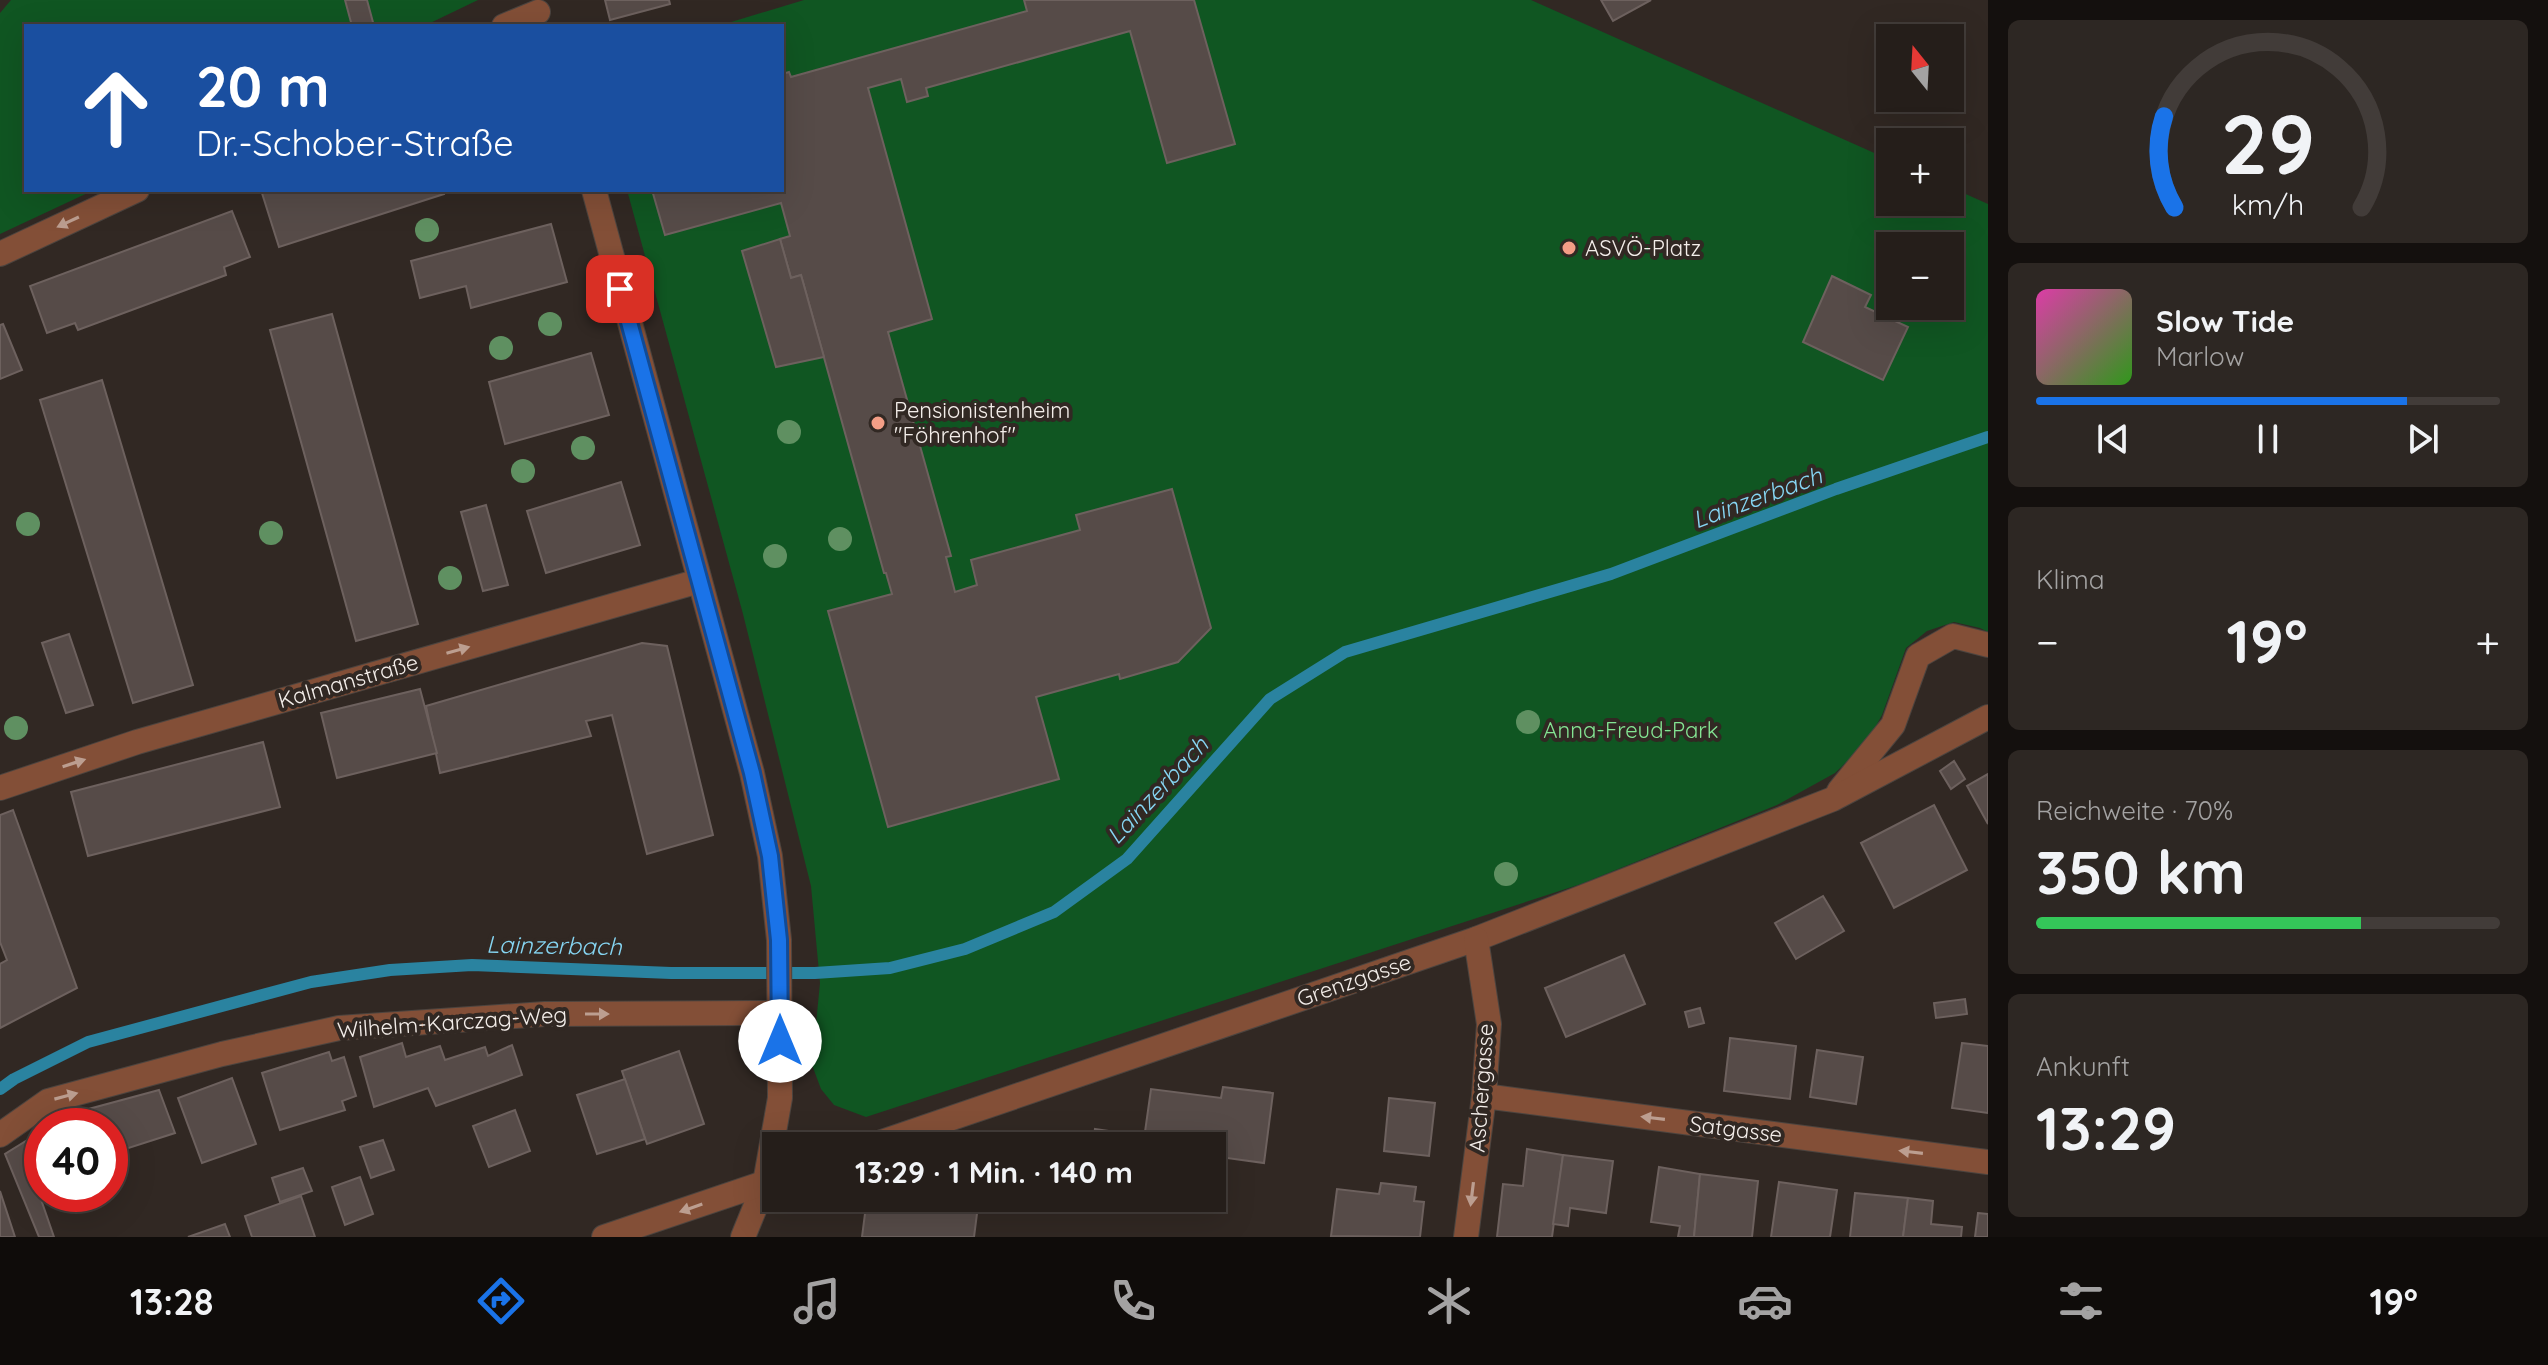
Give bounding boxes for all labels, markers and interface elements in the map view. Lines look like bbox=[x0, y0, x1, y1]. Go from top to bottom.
north arrow bbox=[1876, 24, 1964, 112]
map controls bbox=[1876, 24, 1964, 320]
text: 20 m bbox=[196, 51, 330, 121]
icon: ahead bbox=[64, 56, 168, 160]
text: 29 bbox=[2221, 90, 2315, 194]
text: Dr.-Schober-Straße bbox=[196, 120, 513, 165]
button: + bbox=[1876, 128, 1964, 216]
text: km/h bbox=[2232, 186, 2304, 222]
one-way arrow bbox=[57, 215, 80, 228]
button: − bbox=[1876, 232, 1964, 320]
place label: ASVÖ-Platz bbox=[1585, 234, 1701, 262]
marker: ASVÖ-Platz bbox=[1560, 239, 1578, 257]
pin bbox=[586, 255, 654, 323]
icon: arrive bbox=[598, 267, 642, 311]
text: Slow Tide bbox=[2156, 302, 2294, 340]
text: Marlow bbox=[2156, 340, 2244, 373]
place label: Pensionistenheim "Föhrenhof" bbox=[894, 396, 1070, 449]
marker: Pensionistenheim "Föhrenhof" bbox=[869, 414, 887, 432]
icon: previous bbox=[2091, 417, 2135, 461]
icon: pause bbox=[2246, 417, 2290, 461]
icon: next bbox=[2401, 417, 2445, 461]
water label: Lainzerbach bbox=[1688, 460, 1826, 534]
text: Klima bbox=[2036, 563, 2105, 596]
text: 19° bbox=[2227, 603, 2308, 678]
text: − bbox=[2036, 614, 2059, 669]
text: + bbox=[2475, 614, 2500, 669]
one-way arrow bbox=[446, 643, 470, 656]
street label: Kalmanstraße bbox=[275, 648, 421, 714]
park label: Anna-Freud-Park bbox=[1543, 716, 1719, 744]
water label: Lainzerbach bbox=[1100, 730, 1214, 850]
one-way arrow bbox=[62, 756, 86, 769]
text: Reichweite · 70% bbox=[2036, 794, 2233, 827]
text: 350 km bbox=[2036, 834, 2246, 909]
water label: Lainzerbach bbox=[486, 929, 622, 961]
street label: Grenzgasse bbox=[1293, 947, 1415, 1013]
position arrow bbox=[738, 999, 822, 1083]
street label: Wilhelm-Karczag-Weg bbox=[336, 1000, 568, 1044]
one-way arrow bbox=[585, 1008, 610, 1020]
street label: Aschergasse bbox=[1463, 1023, 1499, 1153]
text: Ankunft bbox=[2036, 1050, 2130, 1083]
one-way arrow bbox=[54, 1090, 79, 1102]
text: 13:29 bbox=[2036, 1090, 2176, 1165]
speed limit sign: 40 bbox=[24, 1108, 128, 1212]
street label: Satgasse bbox=[1688, 1109, 1784, 1149]
one-way arrow bbox=[1640, 1111, 1665, 1124]
one-way arrow bbox=[1898, 1145, 1923, 1158]
text: 13:29 · 1 Min. · 140 m bbox=[855, 1153, 1133, 1191]
one-way arrow bbox=[1465, 1182, 1478, 1207]
one-way arrow bbox=[679, 1202, 703, 1214]
icon: directions bbox=[473, 1273, 529, 1329]
icon: music bbox=[789, 1273, 845, 1329]
icon: phone bbox=[1105, 1273, 1161, 1329]
icon: climate bbox=[1421, 1273, 1477, 1329]
icon: car bbox=[1737, 1273, 1793, 1329]
icon: filters bbox=[2053, 1273, 2109, 1329]
text: 13:28 bbox=[130, 1279, 213, 1324]
text: 19° bbox=[2369, 1279, 2418, 1324]

